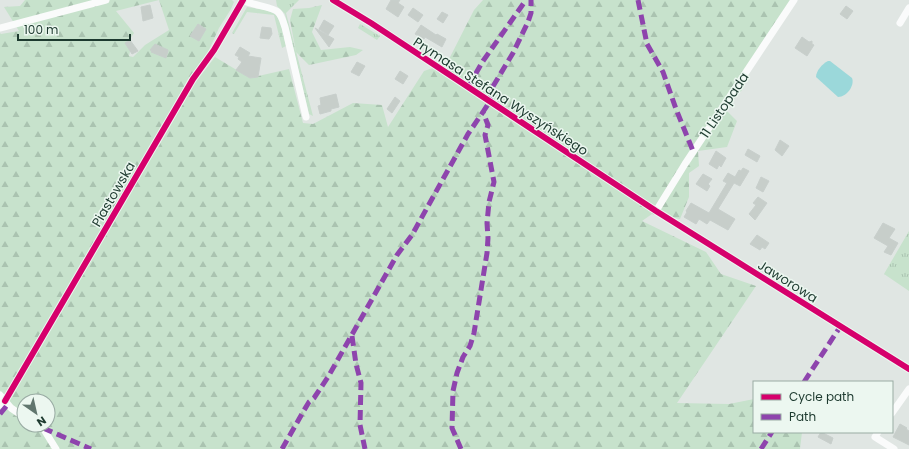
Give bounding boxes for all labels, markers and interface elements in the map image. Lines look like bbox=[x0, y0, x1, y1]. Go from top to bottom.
scale bar bbox=[18, 16, 130, 42]
text: 100 m bbox=[24, 21, 58, 38]
street label: Prymasa Stefana Wyszyńskiego bbox=[410, 33, 592, 160]
street label: 11 Listopada bbox=[695, 69, 753, 142]
street label: Piastowska bbox=[87, 158, 140, 230]
street label: Jaworowa bbox=[754, 256, 821, 307]
legend bbox=[753, 381, 893, 433]
text: Cycle path bbox=[789, 388, 854, 405]
north arrow bbox=[16, 393, 56, 433]
text: Path bbox=[789, 408, 816, 425]
text: N bbox=[34, 412, 49, 430]

